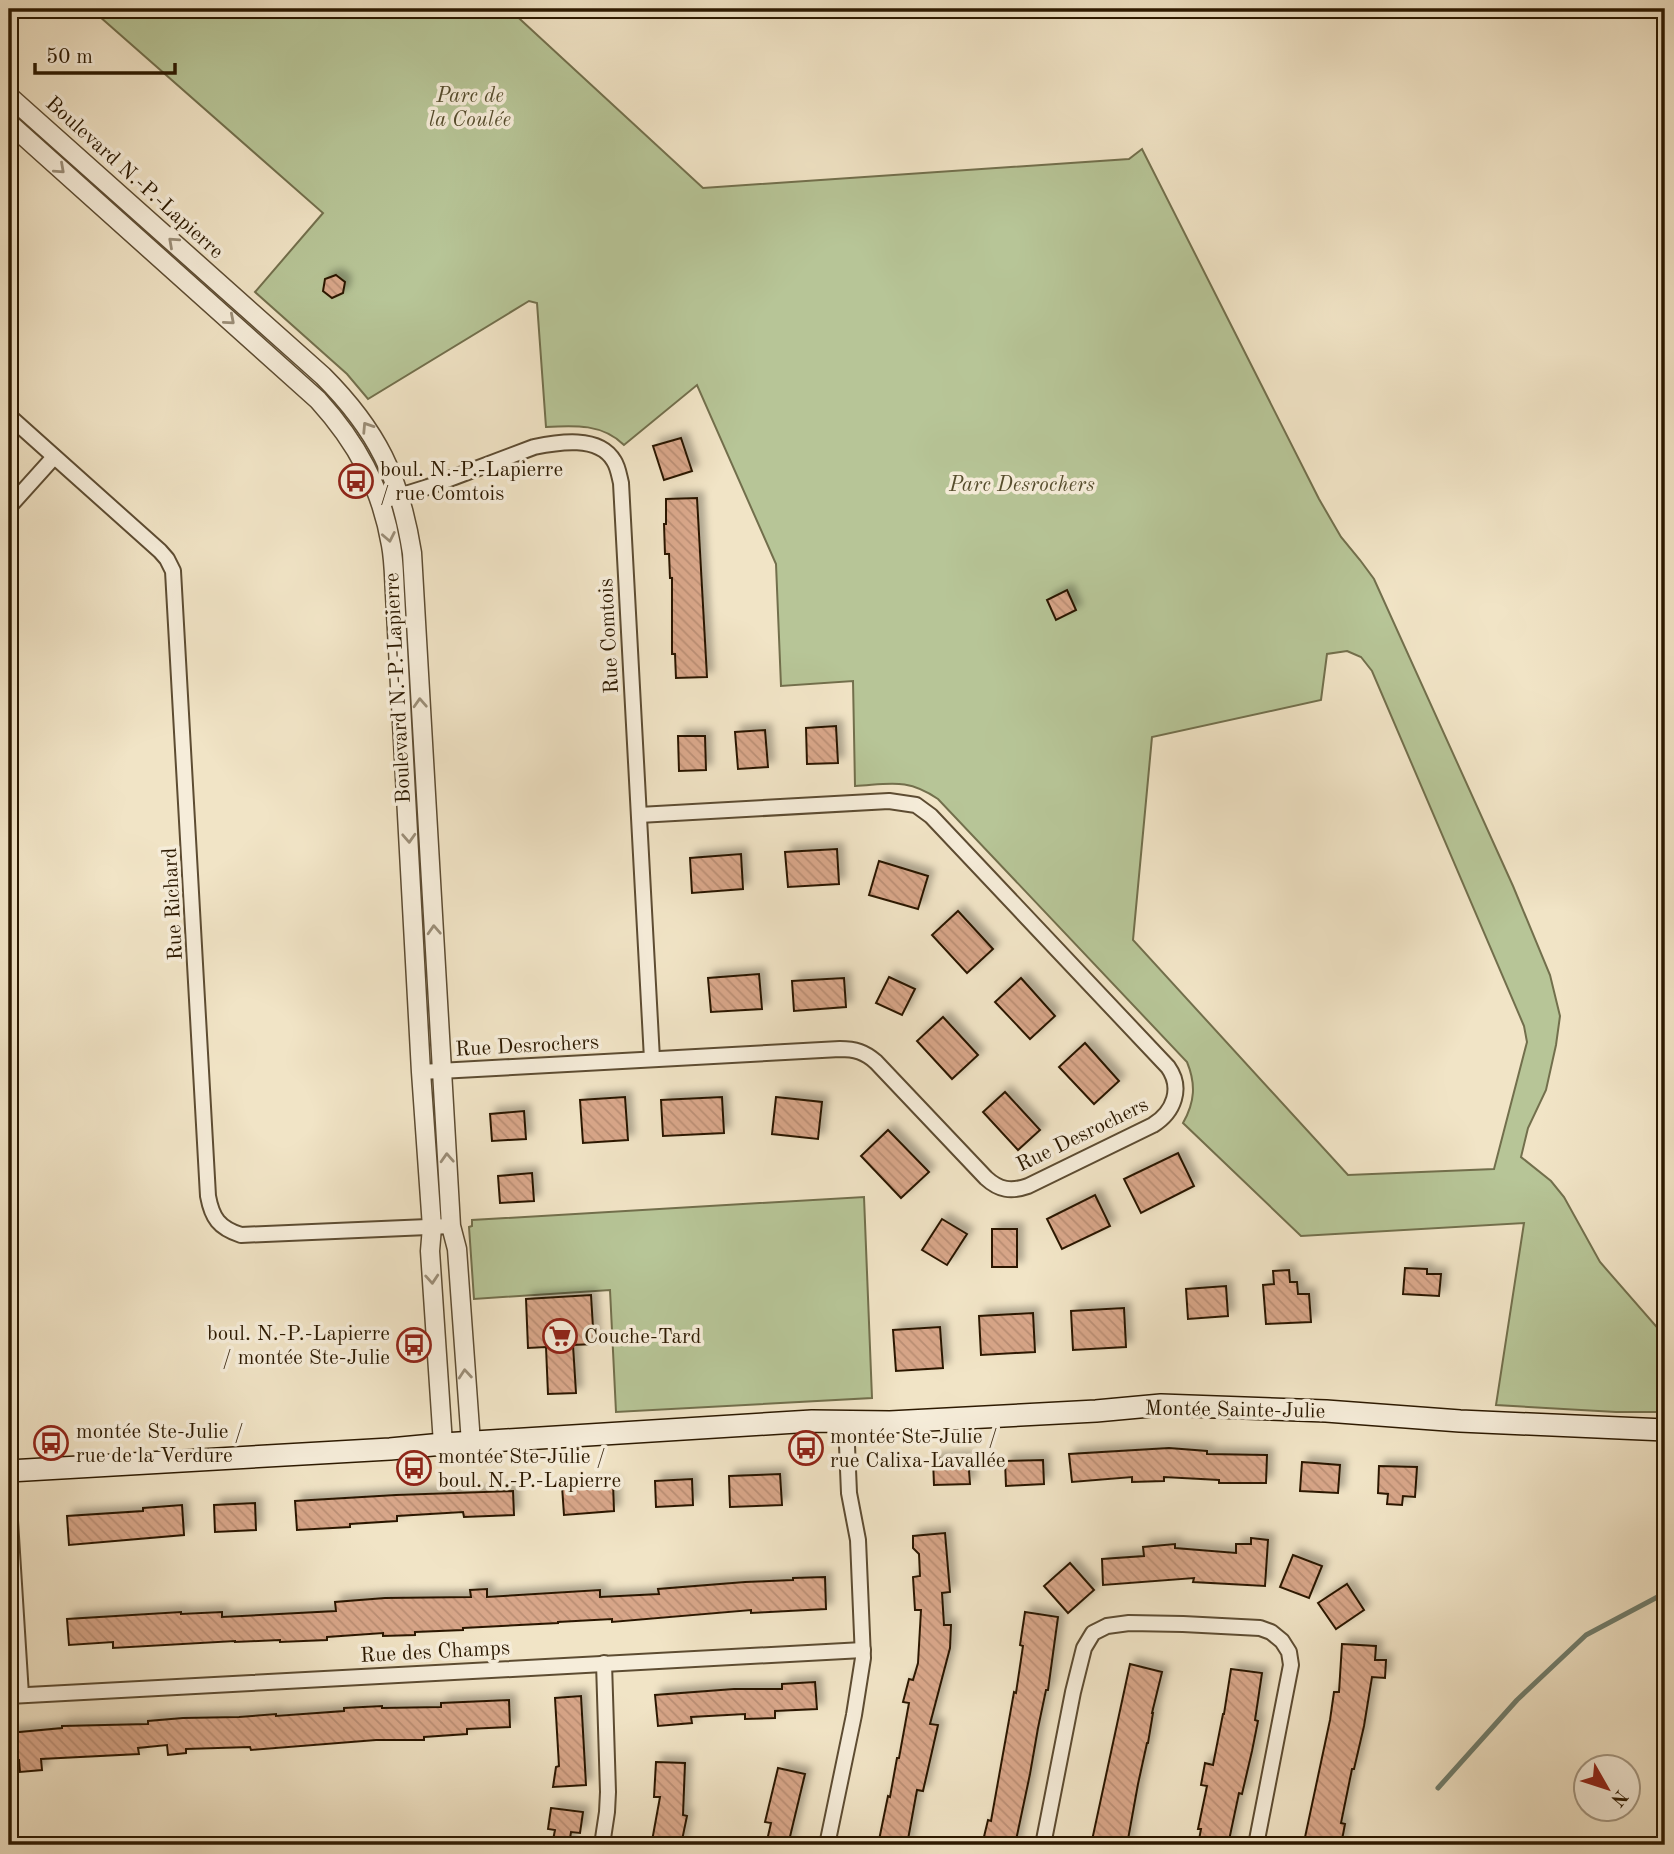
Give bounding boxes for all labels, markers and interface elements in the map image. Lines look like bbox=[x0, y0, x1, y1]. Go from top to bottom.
scale bar bbox=[35, 32, 175, 76]
text: 50 m bbox=[46, 47, 93, 68]
park label: Parc de la Coulée bbox=[429, 86, 511, 131]
street label: Boulevard N.-P.-Lapierre bbox=[41, 93, 227, 263]
one-way arrow bbox=[51, 161, 64, 173]
one-way arrow bbox=[168, 237, 181, 250]
one-way arrow bbox=[221, 312, 234, 324]
one-way arrow bbox=[363, 422, 375, 435]
place label: boul. N.-P.-Lapierre / rue Comtois bbox=[380, 460, 563, 505]
bus stop icon: boul. N.-P.-Lapierre / rue Comtois bbox=[337, 462, 375, 500]
park label: Parc Desrochers bbox=[948, 475, 1095, 496]
one-way arrow bbox=[381, 531, 396, 543]
street label: Boulevard N.-P.-Lapierre bbox=[382, 572, 415, 804]
street label: Rue Comtois bbox=[596, 578, 623, 694]
one-way arrow bbox=[413, 698, 428, 709]
one-way arrow bbox=[401, 832, 416, 843]
street label: Rue Richard bbox=[160, 847, 187, 961]
one-way arrow bbox=[426, 925, 441, 936]
street label: Rue Desrochers bbox=[455, 1032, 599, 1061]
street label: Rue Desrochers bbox=[1013, 1094, 1152, 1176]
one-way arrow bbox=[440, 1152, 455, 1163]
one-way arrow bbox=[424, 1274, 439, 1285]
supermarket icon: Couche-Tard bbox=[541, 1317, 579, 1355]
place label: boul. N.-P.-Lapierre / montée Ste-Julie bbox=[207, 1324, 390, 1369]
bus stop icon: boul. N.-P.-Lapierre / montée Ste-Julie bbox=[395, 1326, 433, 1364]
place label: Couche-Tard bbox=[584, 1327, 702, 1348]
one-way arrow bbox=[458, 1369, 473, 1380]
street label: Montée Sainte-Julie bbox=[1144, 1398, 1325, 1423]
place label: montée Ste-Julie / rue de la Verdure bbox=[76, 1422, 244, 1467]
bus stop icon: montée Ste-Julie / rue de la Verdure bbox=[32, 1424, 70, 1462]
place label: montée Ste-Julie / rue Calixa-Lavallée bbox=[830, 1427, 1005, 1472]
bus stop icon: montée Ste-Julie / rue Calixa-Lavallée bbox=[787, 1429, 825, 1467]
place label: montée Ste-Julie / boul. N.-P.-Lapierre bbox=[438, 1447, 621, 1492]
bus stop icon: montée Ste-Julie / boul. N.-P.-Lapierre bbox=[395, 1449, 433, 1487]
street label: Rue des Champs bbox=[360, 1638, 511, 1667]
north arrow bbox=[1572, 1752, 1642, 1822]
text: N bbox=[1606, 1786, 1630, 1809]

